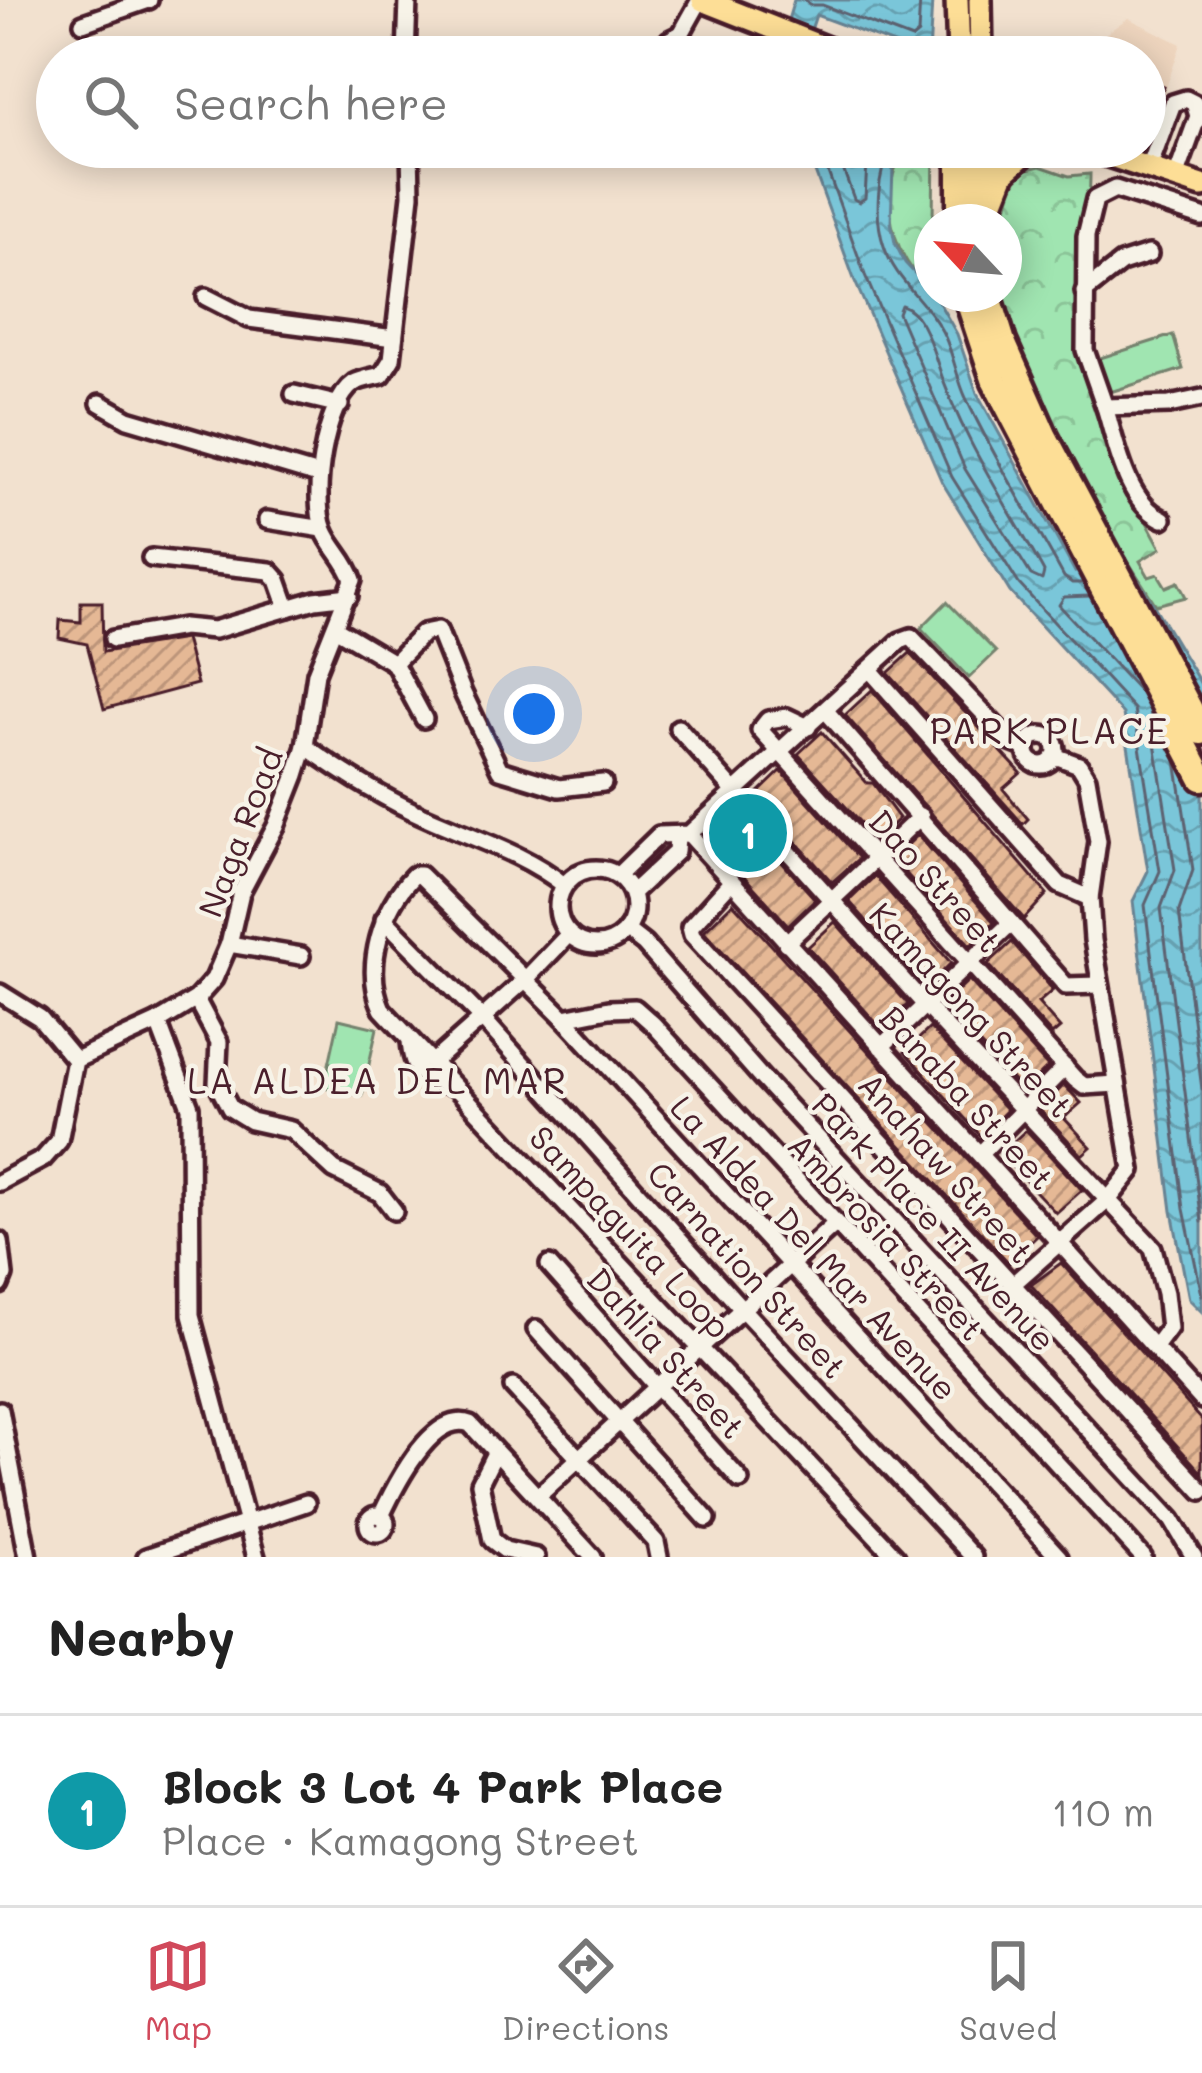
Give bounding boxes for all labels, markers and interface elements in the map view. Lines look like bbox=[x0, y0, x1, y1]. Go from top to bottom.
search box bbox=[36, 36, 1166, 168]
icon: search bbox=[78, 69, 144, 135]
text: Search here bbox=[174, 73, 448, 131]
north arrow bbox=[914, 204, 1022, 312]
your location bbox=[504, 684, 564, 744]
district label: PARK PLACE bbox=[930, 706, 1170, 753]
street label: Naga Road bbox=[187, 741, 291, 923]
pin: 1 bbox=[709, 788, 787, 878]
street label: Dao Street bbox=[860, 799, 1012, 961]
street label: Kamagong Street bbox=[861, 892, 1083, 1126]
street label: Banaba Street bbox=[871, 996, 1065, 1198]
district label: LA ALDEA DEL MAR bbox=[187, 1056, 569, 1103]
street label: Anahaw Street bbox=[850, 1063, 1044, 1271]
street label: Park Place II Avenue bbox=[804, 1083, 1066, 1359]
street label: La Aldea Del Mar Avenue bbox=[662, 1085, 968, 1409]
street label: Sampaguita Loop bbox=[521, 1115, 741, 1347]
street label: Ambrosia Street bbox=[780, 1123, 994, 1349]
street label: Carnation Street bbox=[639, 1151, 857, 1387]
street label: Dahlia Street bbox=[579, 1257, 755, 1447]
text: Nearby bbox=[48, 1602, 235, 1669]
text: Block 3 Lot 4 Park Place bbox=[162, 1756, 723, 1814]
text: 1 bbox=[78, 1785, 96, 1836]
text: 110 m bbox=[1052, 1785, 1154, 1836]
text: Place · Kamagong Street bbox=[162, 1814, 639, 1865]
tab: Map bbox=[145, 1933, 212, 2048]
tab: Directions bbox=[502, 1933, 669, 2048]
tab: Saved bbox=[959, 1933, 1057, 2048]

